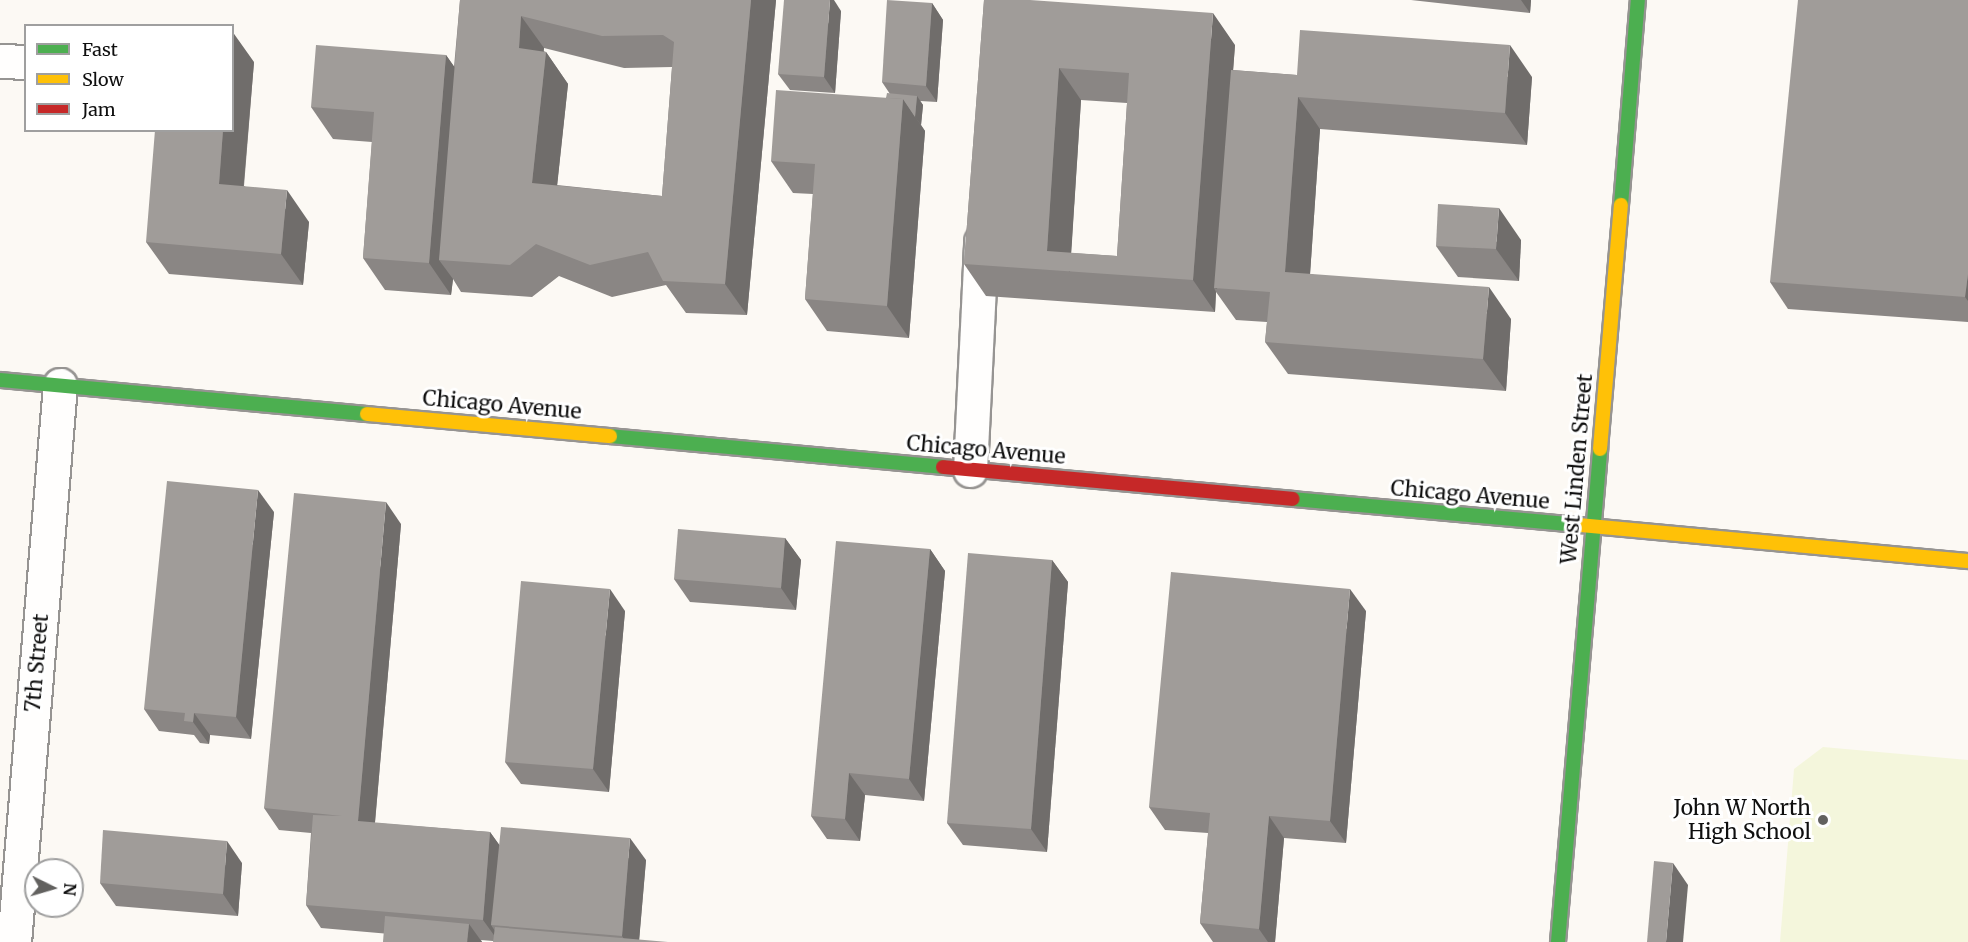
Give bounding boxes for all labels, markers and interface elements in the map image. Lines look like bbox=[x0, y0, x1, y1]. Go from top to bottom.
legend bbox=[24, 24, 234, 132]
text: Fast bbox=[82, 38, 118, 61]
text: Slow bbox=[82, 68, 124, 91]
text: Jam bbox=[82, 98, 116, 121]
street label: West Linden Street bbox=[1556, 373, 1598, 565]
street label: Chicago Avenue bbox=[422, 386, 582, 424]
street label: Chicago Avenue bbox=[906, 431, 1066, 469]
street label: Chicago Avenue bbox=[1390, 476, 1550, 514]
street label: 7th Street bbox=[20, 613, 54, 713]
place label: John W North High School bbox=[1674, 795, 1811, 845]
marker: John W North High School bbox=[1816, 813, 1830, 827]
north arrow bbox=[24, 858, 84, 918]
text: N bbox=[59, 882, 80, 897]

